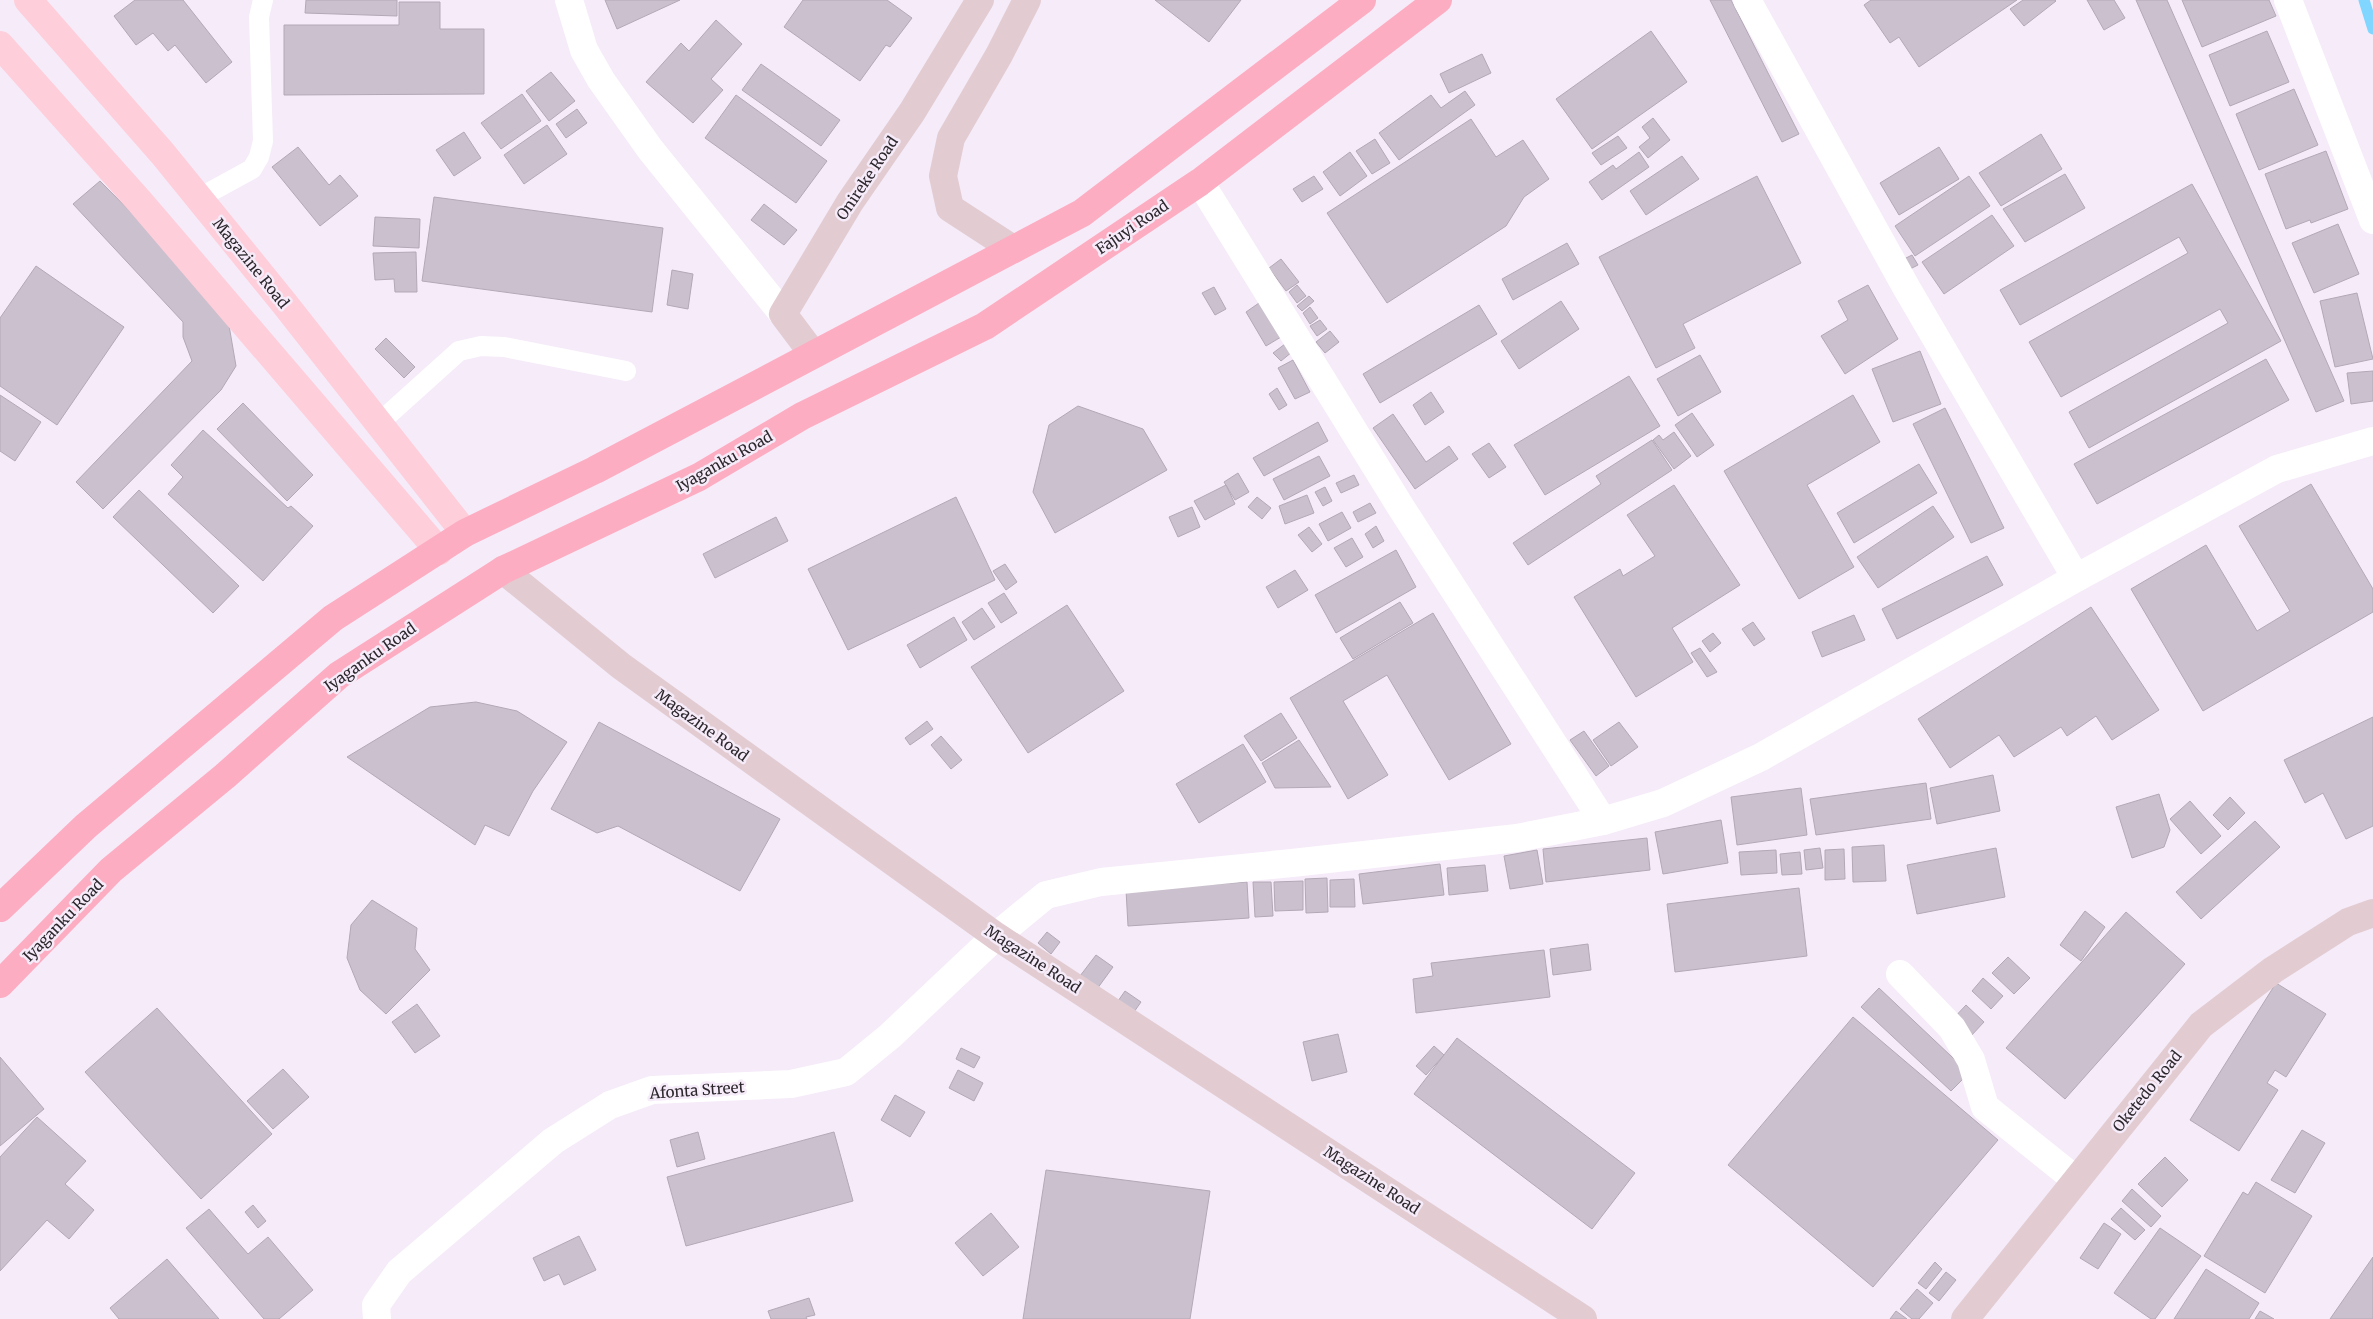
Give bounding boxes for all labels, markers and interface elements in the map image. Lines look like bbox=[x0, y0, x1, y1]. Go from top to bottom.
street label: Onireke Road bbox=[832, 133, 902, 223]
street label: Fajuyi Road bbox=[1092, 196, 1172, 258]
street label: Magazine Road bbox=[209, 214, 293, 312]
street label: Iyaganku Road bbox=[672, 427, 776, 495]
street label: Iyaganku Road bbox=[320, 618, 420, 696]
street label: Magazine Road bbox=[652, 685, 752, 765]
street label: Iyaganku Road bbox=[19, 875, 107, 965]
street label: Magazine Road bbox=[981, 921, 1085, 997]
street label: Oketedo Road bbox=[2108, 1046, 2186, 1136]
street label: Afonta Street bbox=[648, 1077, 745, 1103]
street label: Magazine Road bbox=[1320, 1142, 1424, 1218]

